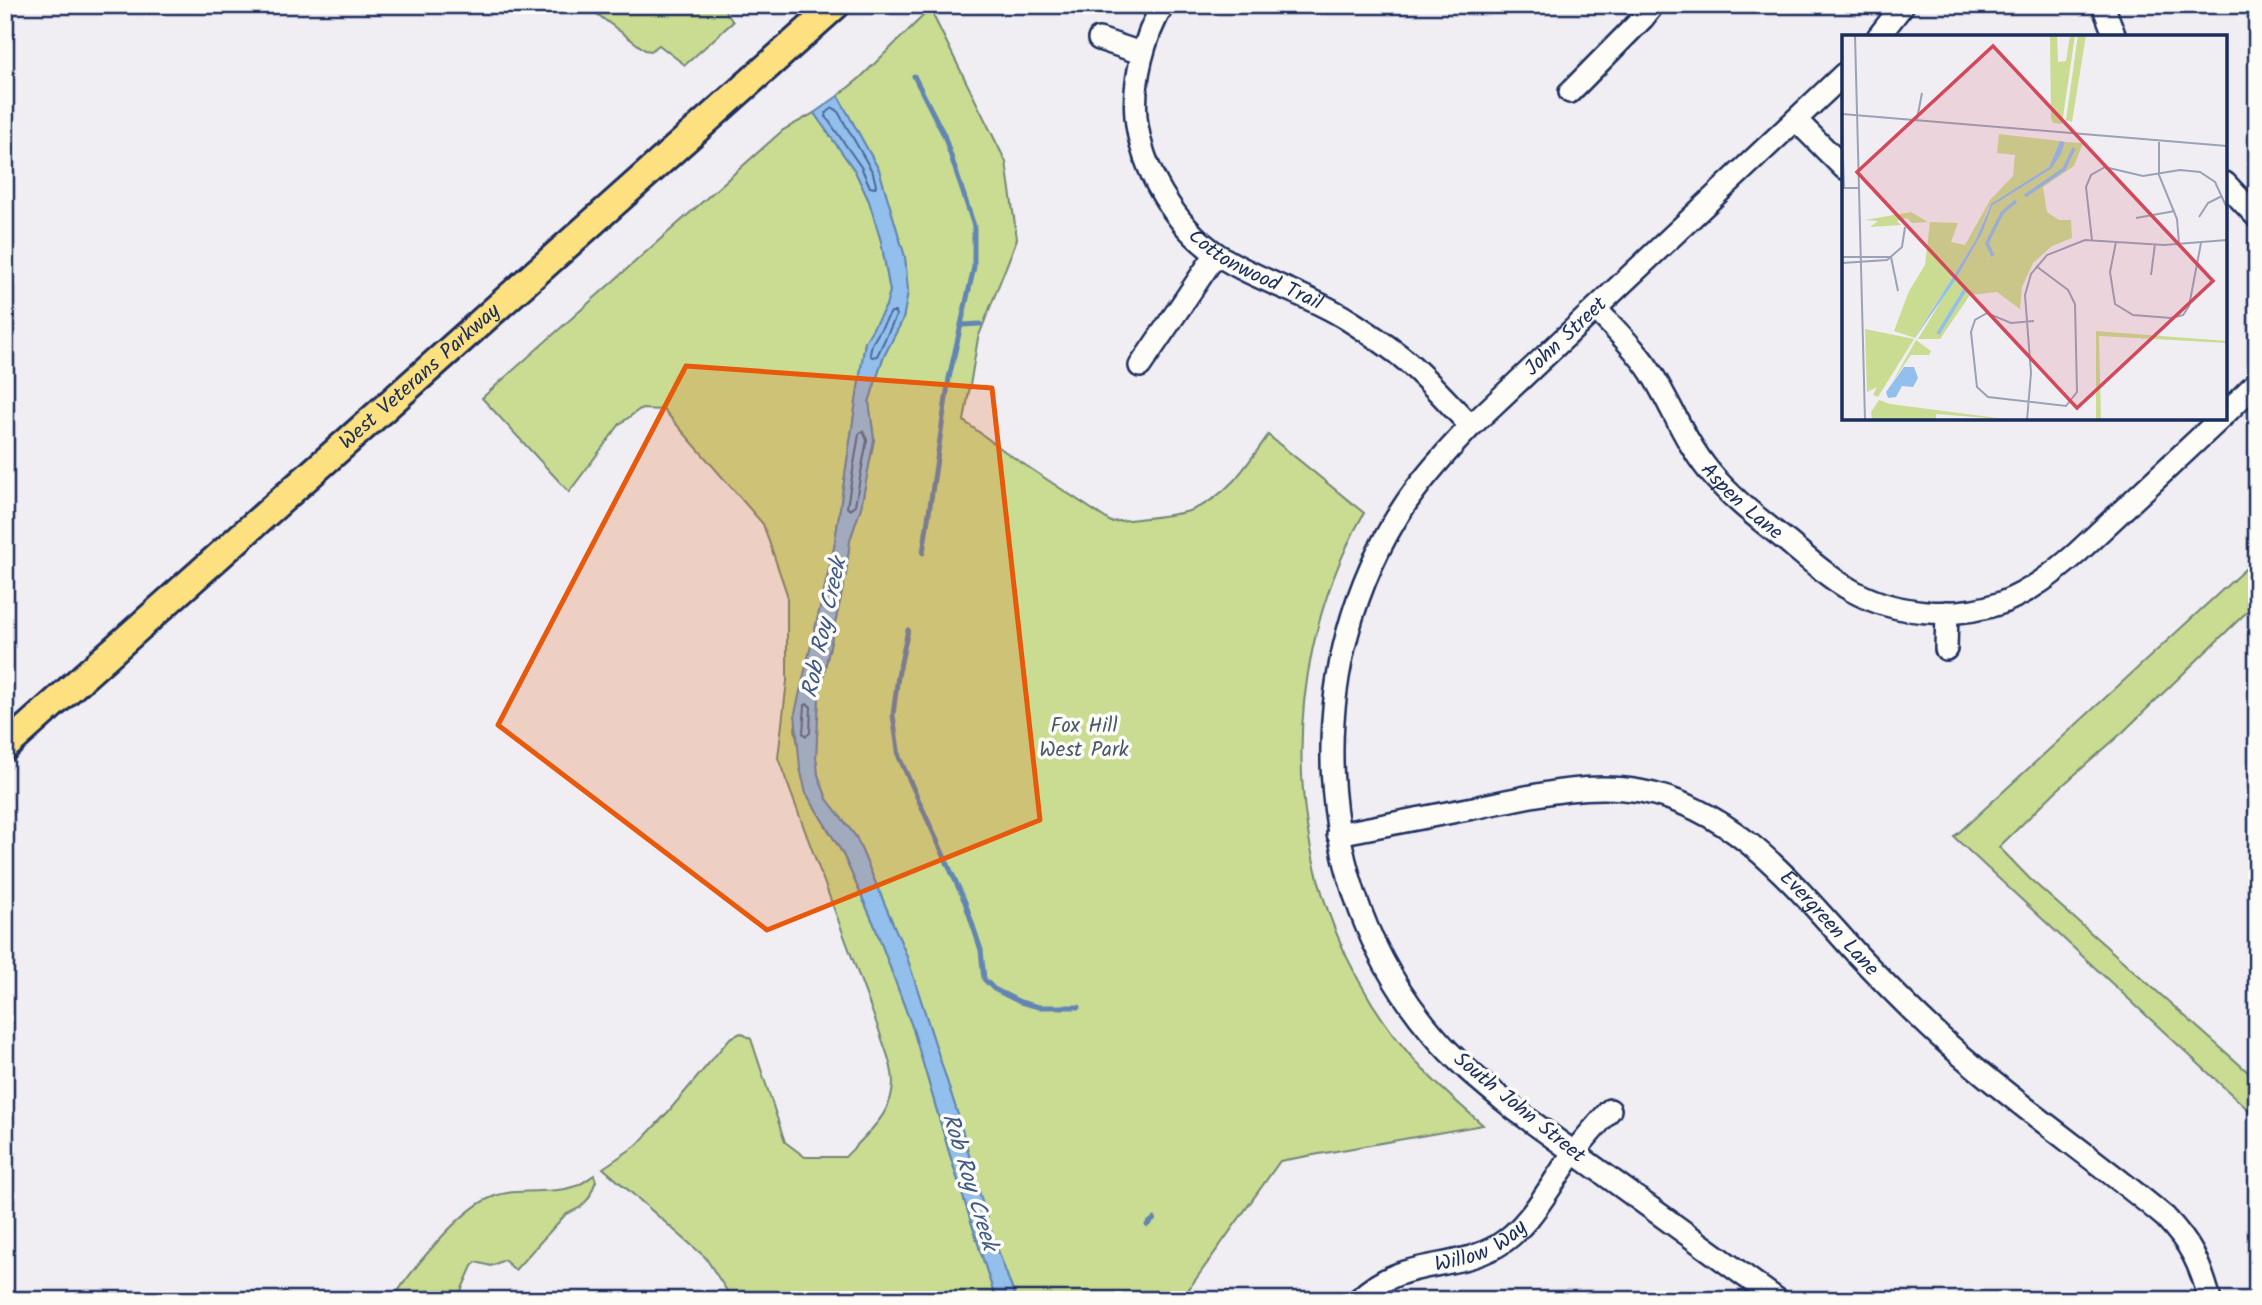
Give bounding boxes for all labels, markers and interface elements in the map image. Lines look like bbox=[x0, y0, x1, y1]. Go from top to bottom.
inset map bbox=[1842, 35, 2227, 420]
street label: Cottonwood Trail bbox=[1180, 221, 1329, 319]
street label: John Street bbox=[1517, 288, 1615, 384]
street label: West Veterans Parkway bbox=[332, 295, 508, 458]
street label: Aspen Lane bbox=[1692, 455, 1791, 549]
water label: Rob Roy Creek bbox=[793, 552, 858, 701]
park label: Fox Hill West Park bbox=[1039, 710, 1129, 767]
street label: Evergreen Lane bbox=[1771, 862, 1887, 985]
street label: South John Street bbox=[1446, 1044, 1593, 1172]
water label: Rob Roy Creek bbox=[931, 1109, 1008, 1258]
street label: Willow Way bbox=[1432, 1212, 1536, 1281]

